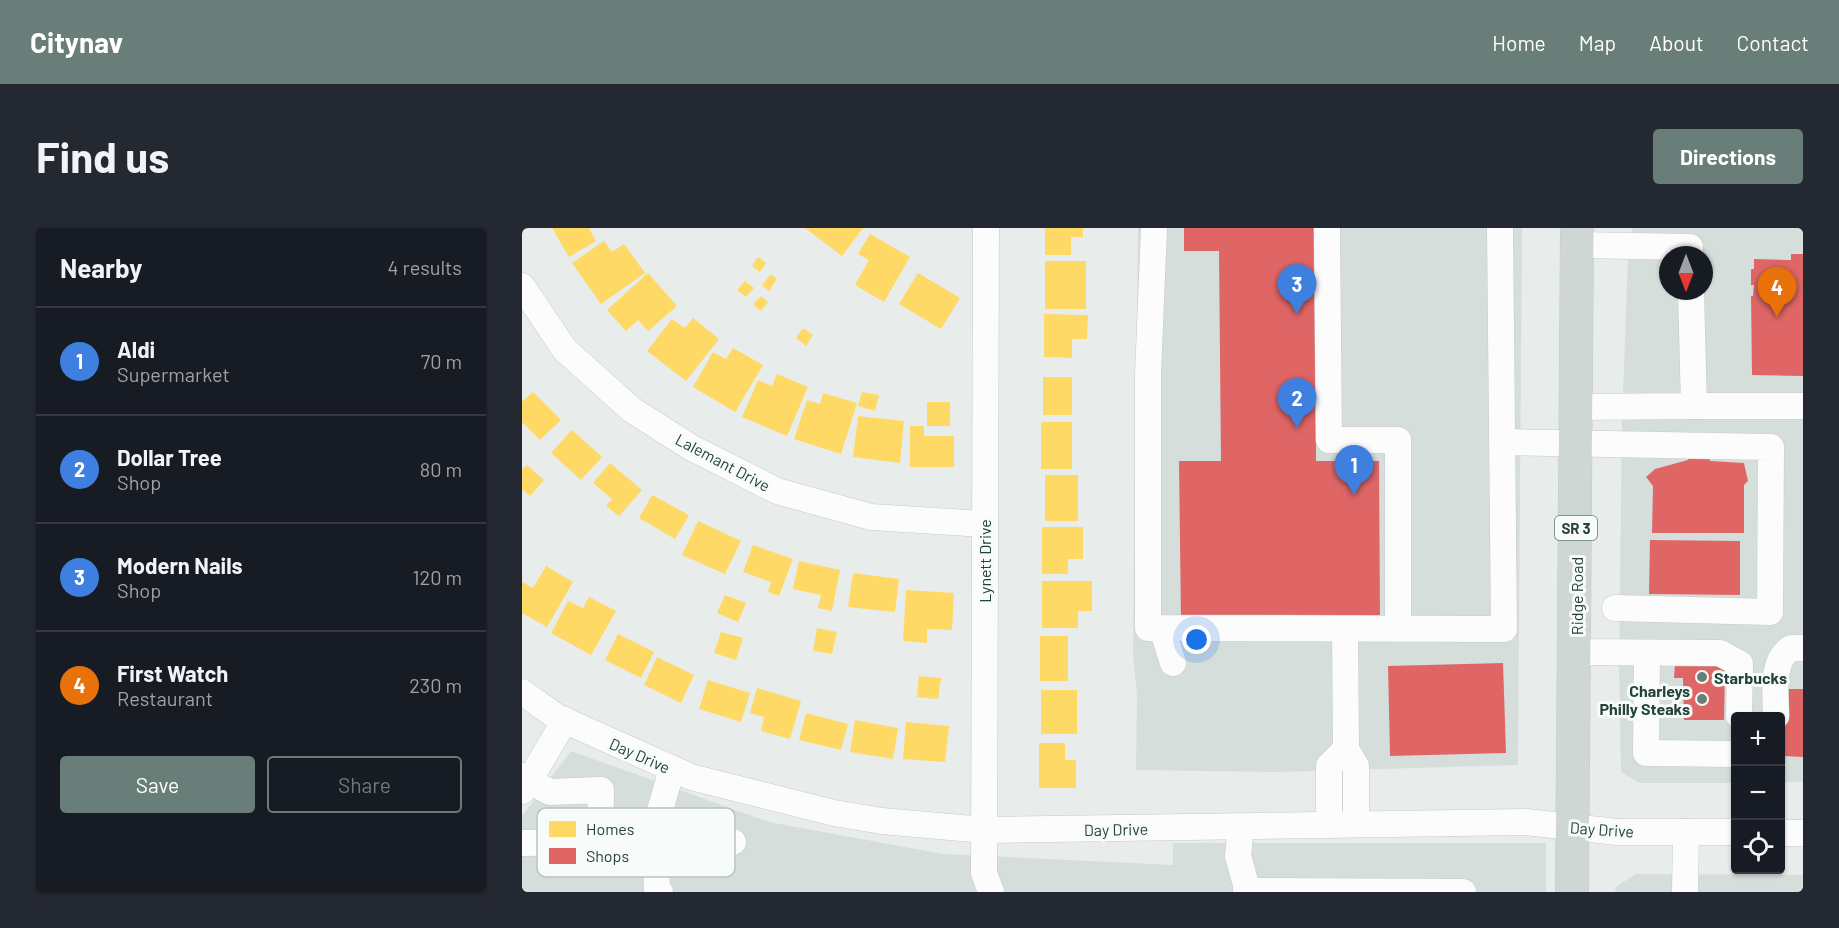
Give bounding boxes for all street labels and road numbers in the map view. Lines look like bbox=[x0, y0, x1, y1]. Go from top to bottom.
street label: Lalemant Drive bbox=[673, 429, 773, 495]
road number: SR 3 bbox=[1555, 516, 1597, 540]
street label: Lynett Drive bbox=[975, 519, 994, 603]
street label: Ridge Road bbox=[1567, 557, 1586, 635]
street label: Day Drive bbox=[607, 733, 673, 777]
street label: Day Drive bbox=[1569, 817, 1635, 841]
street label: Day Drive bbox=[1084, 819, 1148, 839]

